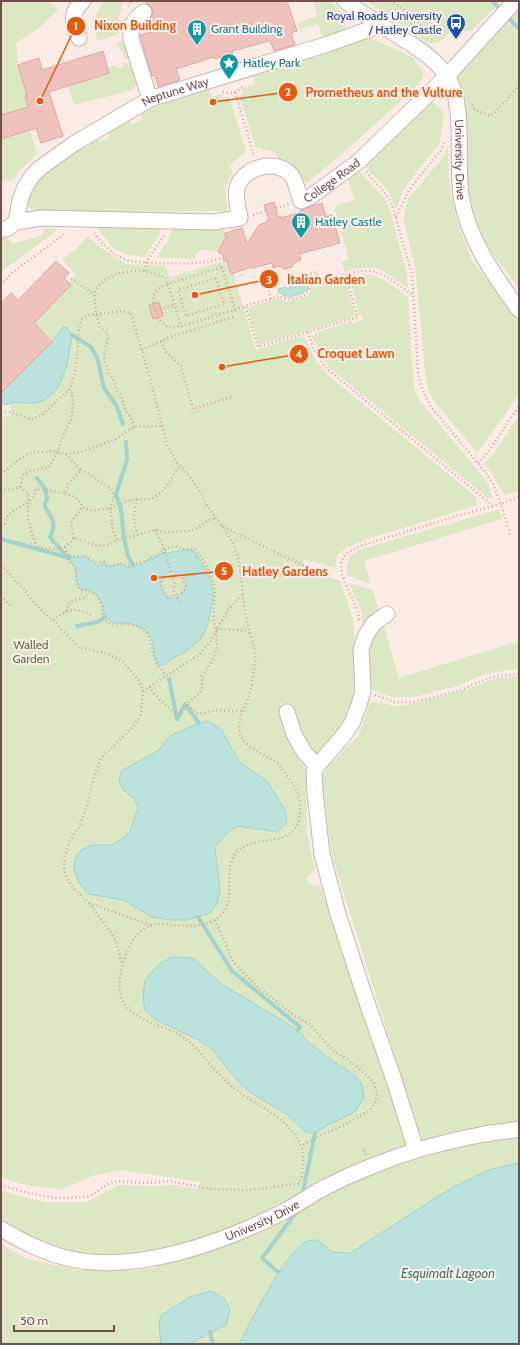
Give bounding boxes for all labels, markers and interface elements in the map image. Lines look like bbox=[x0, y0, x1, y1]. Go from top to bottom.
place label: Royal Roads University / Hatley Castle bbox=[326, 8, 442, 37]
bus stop icon: Royal Roads University / Hatley Castle bbox=[445, 12, 467, 40]
callout: Nixon Building bbox=[66, 13, 184, 38]
text: Nixon Building bbox=[94, 17, 176, 33]
text: 1 bbox=[74, 18, 78, 33]
building icon: Grant Building bbox=[186, 18, 208, 46]
place label: Grant Building bbox=[211, 21, 283, 36]
place icon: Hatley Park bbox=[218, 52, 240, 80]
place label: Hatley Park bbox=[243, 55, 301, 70]
street label: Neptune Way bbox=[139, 73, 210, 109]
callout: Prometheus and the Vulture bbox=[278, 80, 471, 105]
text: 2 bbox=[285, 84, 291, 99]
text: Prometheus and the Vulture bbox=[305, 84, 463, 100]
street label: University Drive bbox=[452, 119, 470, 201]
street label: College Road bbox=[301, 155, 363, 206]
building icon: Hatley Castle bbox=[290, 211, 312, 239]
place label: Hatley Castle bbox=[315, 214, 382, 229]
callout: Italian Garden bbox=[259, 267, 373, 292]
text: Italian Garden bbox=[287, 271, 365, 287]
text: 3 bbox=[266, 272, 272, 287]
callout: Croquet Lawn bbox=[289, 341, 403, 366]
text: Croquet Lawn bbox=[317, 345, 395, 361]
text: 4 bbox=[295, 346, 303, 361]
callout: Hatley Gardens bbox=[214, 559, 336, 584]
text: 5 bbox=[221, 563, 227, 578]
text: Hatley Gardens bbox=[242, 563, 329, 579]
park label: Walled Garden bbox=[13, 637, 50, 666]
street label: University Drive bbox=[223, 1196, 302, 1244]
water label: Esquimalt Lagoon bbox=[401, 1265, 495, 1281]
scale bar bbox=[14, 1307, 114, 1333]
text: 50 m bbox=[20, 1313, 48, 1328]

